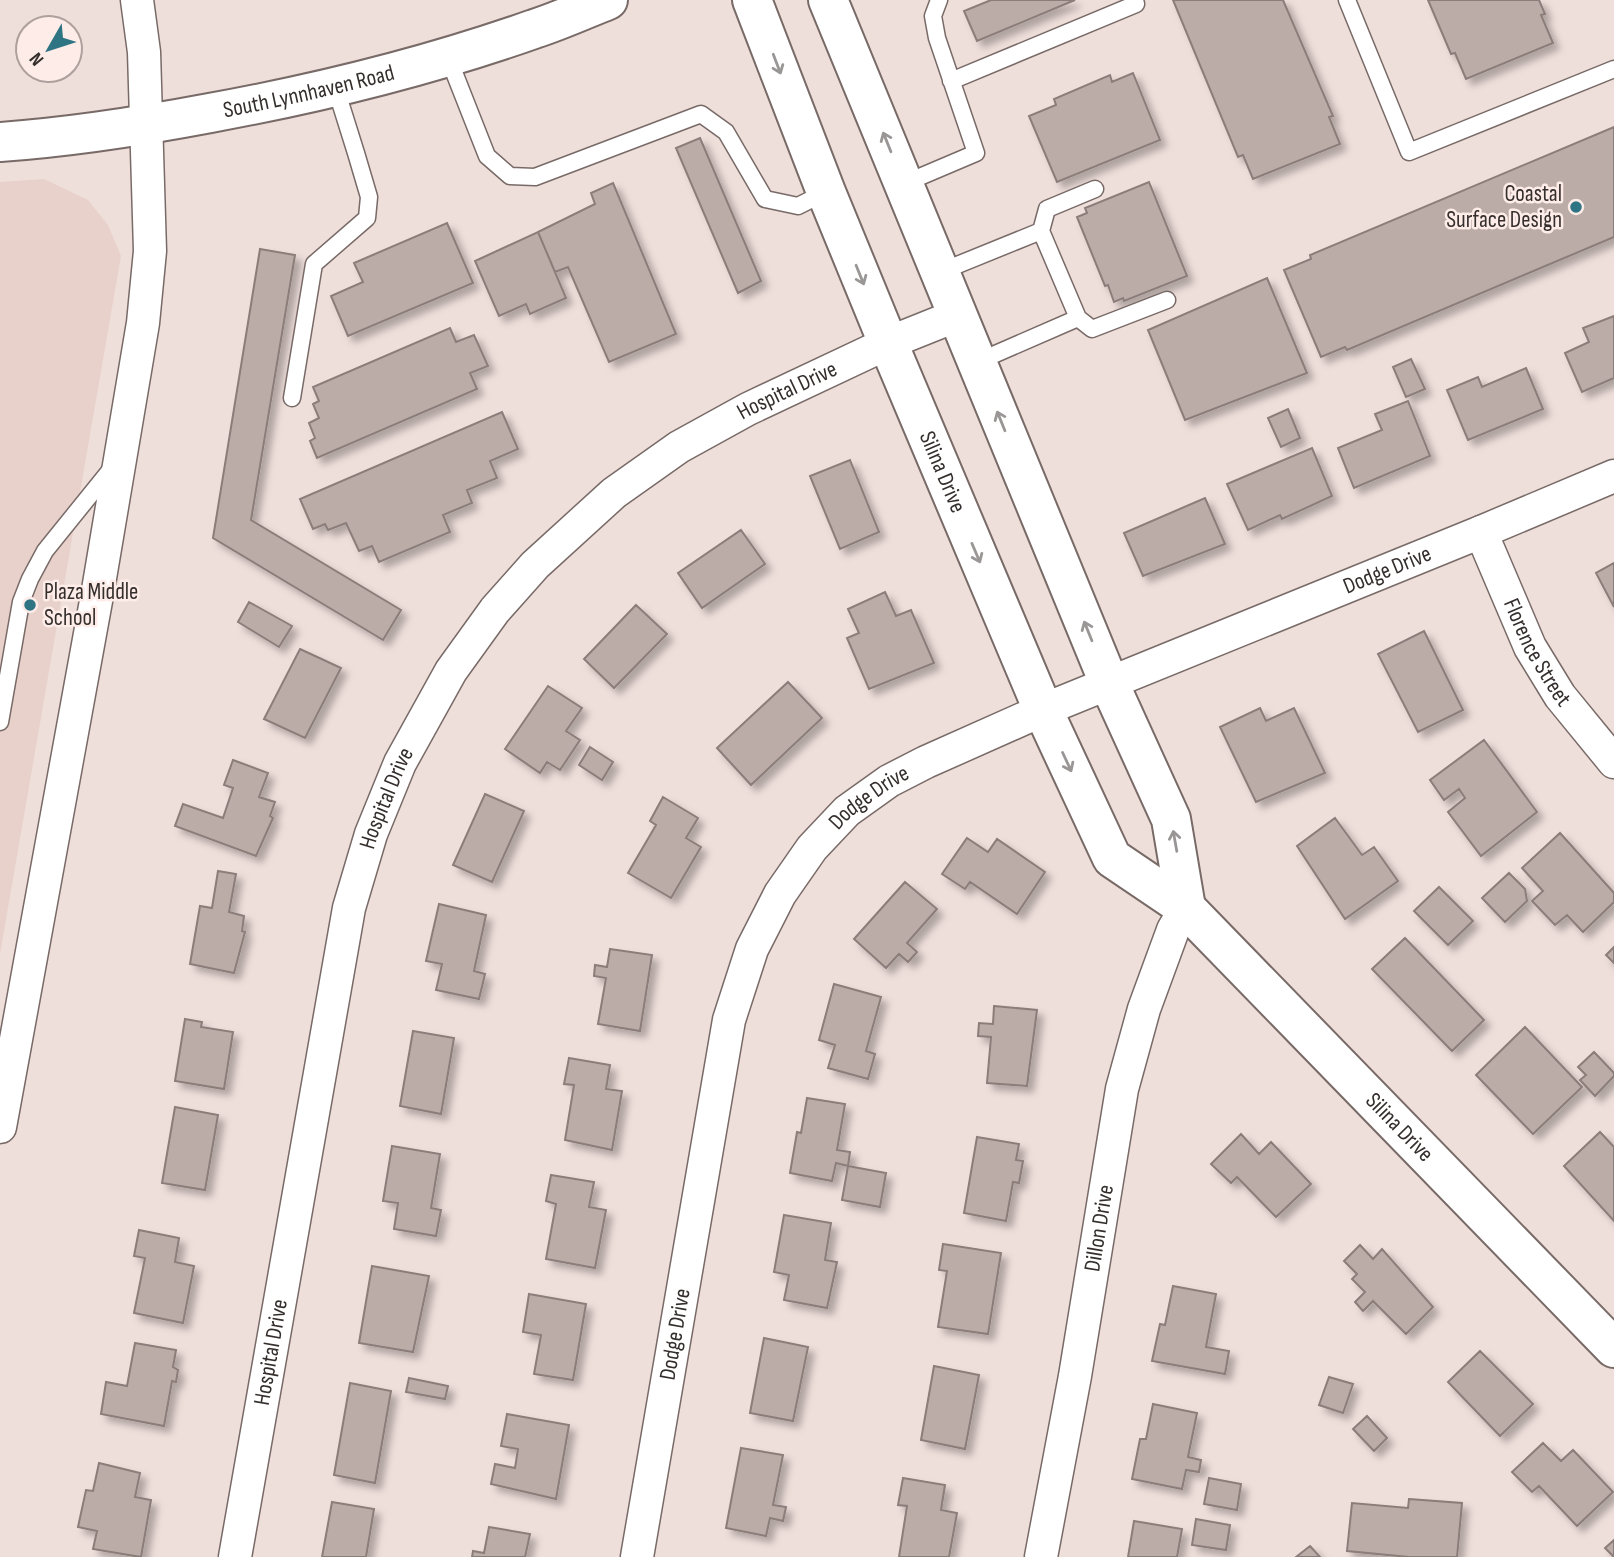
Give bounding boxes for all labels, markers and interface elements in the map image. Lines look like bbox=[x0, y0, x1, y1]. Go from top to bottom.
north arrow bbox=[14, 14, 84, 84]
text: N bbox=[25, 48, 49, 70]
one-way arrow bbox=[771, 52, 784, 74]
street label: South Lynnhaven Road bbox=[221, 59, 397, 124]
one-way arrow bbox=[879, 132, 892, 154]
place label: Coastal Surface Design bbox=[1446, 180, 1562, 234]
marker: Coastal Surface Design bbox=[1568, 199, 1584, 215]
one-way arrow bbox=[855, 264, 868, 286]
street label: Hospital Drive bbox=[732, 355, 842, 426]
one-way arrow bbox=[994, 410, 1007, 432]
street label: Silina Drive bbox=[913, 427, 972, 517]
street label: Dodge Drive bbox=[1339, 540, 1435, 601]
one-way arrow bbox=[971, 542, 984, 563]
place label: Plaza Middle School bbox=[44, 578, 138, 632]
street label: Florence Street bbox=[1497, 594, 1577, 712]
marker: Plaza Middle School bbox=[22, 597, 38, 613]
one-way arrow bbox=[1080, 621, 1093, 642]
street label: Hospital Drive bbox=[353, 742, 420, 852]
one-way arrow bbox=[1061, 751, 1074, 772]
street label: Dodge Drive bbox=[823, 759, 914, 835]
one-way arrow bbox=[1168, 830, 1181, 852]
street label: Silina Drive bbox=[1359, 1087, 1439, 1168]
street label: Dillon Drive bbox=[1078, 1183, 1120, 1274]
street label: Dodge Drive bbox=[654, 1286, 697, 1382]
street label: Hospital Drive bbox=[248, 1297, 294, 1407]

